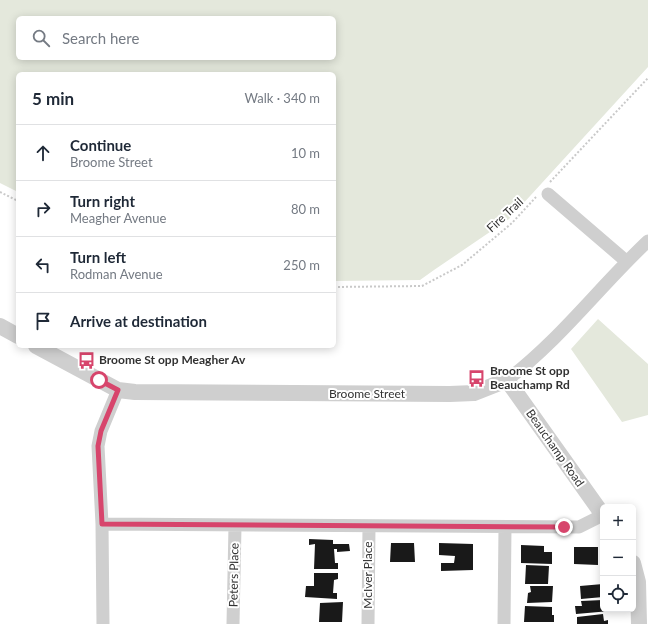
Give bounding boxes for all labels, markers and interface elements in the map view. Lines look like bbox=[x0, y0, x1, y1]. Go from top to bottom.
search box bbox=[16, 16, 336, 60]
icon: search bbox=[30, 27, 52, 49]
text: Search here bbox=[62, 29, 139, 47]
text: 5 min bbox=[32, 88, 74, 109]
text: Walk · 340 m bbox=[244, 90, 320, 106]
text: Continue bbox=[70, 136, 131, 154]
icon: ahead bbox=[32, 142, 54, 164]
text: 10 m bbox=[291, 145, 320, 161]
text: Broome Street bbox=[70, 154, 153, 170]
text: Turn right bbox=[70, 192, 135, 210]
street label: Fire Trail bbox=[483, 194, 526, 235]
icon: right bbox=[32, 198, 54, 220]
text: 80 m bbox=[291, 201, 320, 217]
text: Meagher Avenue bbox=[70, 210, 166, 226]
text: Turn left bbox=[70, 248, 126, 266]
icon: left bbox=[32, 254, 54, 276]
text: 250 m bbox=[283, 257, 320, 273]
text: Rodman Avenue bbox=[70, 266, 163, 282]
icon: arrive bbox=[32, 310, 54, 332]
text: Arrive at destination bbox=[70, 312, 207, 330]
bus stop icon: Broome St opp Meagher Av bbox=[76, 350, 96, 370]
place label: Broome St opp Meagher Av bbox=[99, 352, 246, 367]
place label: Broome St opp Beauchamp Rd bbox=[490, 363, 570, 392]
bus stop icon: Broome St opp Beauchamp Rd bbox=[467, 368, 487, 388]
route start bbox=[90, 371, 108, 389]
street label: Broome Street bbox=[329, 386, 406, 401]
street label: Beauchamp Road bbox=[523, 406, 588, 489]
map controls bbox=[600, 504, 636, 612]
button: + bbox=[600, 504, 636, 540]
route end bbox=[555, 518, 573, 536]
button: − bbox=[600, 540, 636, 576]
street label: McIver Place bbox=[360, 541, 375, 609]
street label: Peters Place bbox=[225, 543, 242, 607]
button: locate bbox=[600, 576, 636, 612]

